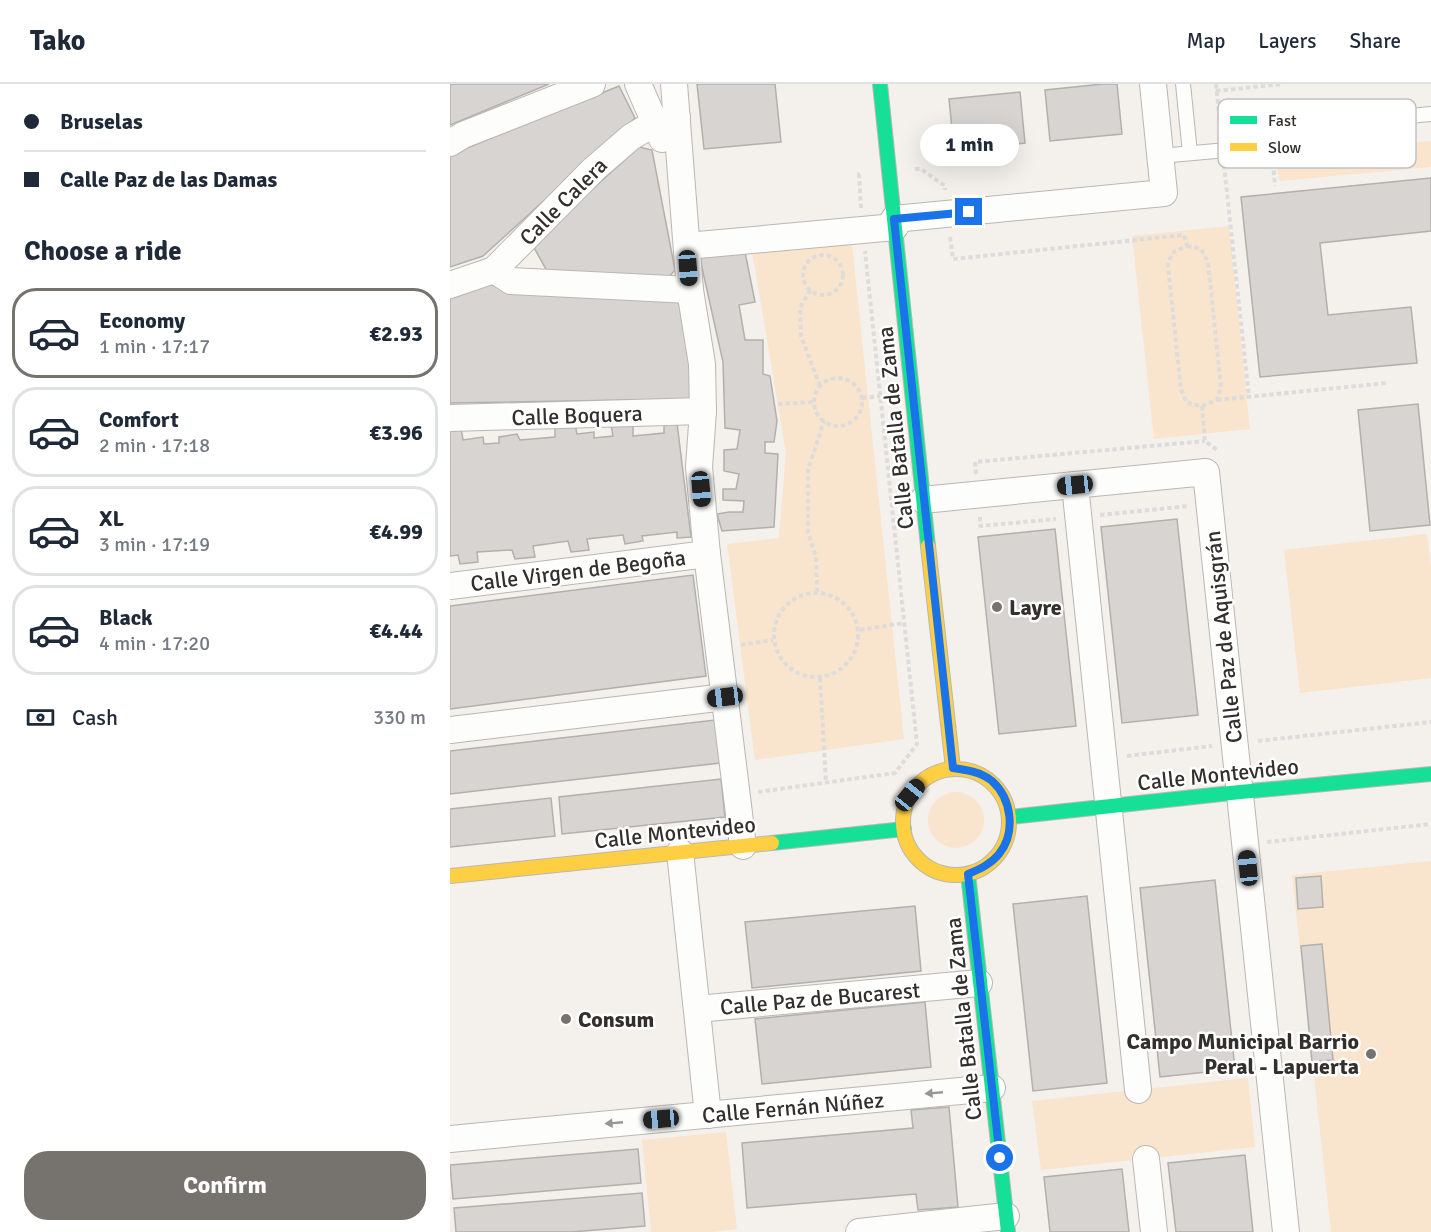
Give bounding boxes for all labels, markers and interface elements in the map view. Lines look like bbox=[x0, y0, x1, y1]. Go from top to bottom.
text: Tako bbox=[30, 24, 85, 58]
text: Map bbox=[1187, 28, 1225, 54]
text: Layers bbox=[1258, 28, 1316, 54]
text: Share bbox=[1349, 28, 1401, 54]
legend bbox=[1218, 99, 1416, 168]
text: Bruselas bbox=[60, 108, 143, 135]
text: Fast bbox=[1268, 111, 1297, 131]
callout: 1 min bbox=[920, 125, 1018, 167]
text: 1 min bbox=[945, 132, 994, 157]
text: Slow bbox=[1268, 138, 1302, 158]
street label: Calle Calera bbox=[514, 152, 613, 251]
text: Calle Paz de las Damas bbox=[60, 166, 277, 193]
route end bbox=[955, 198, 982, 225]
text: Choose a ride bbox=[24, 235, 182, 268]
car bbox=[678, 249, 698, 287]
icon: car bbox=[27, 306, 81, 360]
text: Economy bbox=[99, 307, 185, 334]
text: €2.93 bbox=[369, 320, 423, 347]
street label: Calle Batalla de Zama bbox=[871, 325, 920, 531]
text: 1 min · 17:17 bbox=[99, 334, 210, 359]
street label: Calle Boquera bbox=[511, 400, 643, 431]
icon: car bbox=[27, 405, 81, 459]
text: Comfort bbox=[99, 406, 179, 433]
text: €3.96 bbox=[369, 419, 423, 446]
text: 2 min · 17:18 bbox=[99, 433, 210, 458]
car bbox=[690, 470, 712, 508]
car bbox=[1056, 474, 1094, 496]
icon: car bbox=[27, 504, 81, 558]
text: XL bbox=[99, 505, 124, 532]
text: €4.99 bbox=[369, 518, 423, 545]
street label: Calle Paz de Aquisgrán bbox=[1199, 530, 1248, 744]
text: 3 min · 17:19 bbox=[99, 532, 210, 557]
street label: Calle Virgen de Begoña bbox=[469, 544, 687, 597]
place label: Layre bbox=[1009, 594, 1062, 621]
marker: Layre bbox=[990, 600, 1004, 614]
icon: car bbox=[27, 603, 81, 657]
text: Black bbox=[99, 604, 153, 631]
text: €4.44 bbox=[369, 617, 423, 644]
text: 4 min · 17:20 bbox=[99, 631, 210, 656]
car bbox=[706, 686, 744, 708]
icon: cash bbox=[24, 701, 57, 734]
text: Cash bbox=[72, 704, 118, 731]
text: 330 m bbox=[373, 705, 426, 730]
street label: Calle Montevideo bbox=[1136, 753, 1300, 796]
car bbox=[892, 775, 928, 815]
street label: Calle Montevideo bbox=[593, 811, 757, 854]
car bbox=[1237, 849, 1259, 887]
street label: Calle Batalla de Zama bbox=[939, 916, 988, 1122]
street label: Calle Paz de Bucarest bbox=[719, 976, 922, 1021]
place label: Consum bbox=[578, 1006, 655, 1033]
marker: Consum bbox=[559, 1012, 573, 1026]
place label: Campo Municipal Barrio Peral - Lapuerta bbox=[1127, 1028, 1359, 1080]
marker: Campo Municipal Barrio Peral - Lapuerta bbox=[1364, 1047, 1378, 1061]
street label: Calle Fernán Núñez bbox=[701, 1086, 885, 1129]
one-way arrow bbox=[924, 1088, 943, 1098]
car bbox=[642, 1108, 680, 1130]
one-way arrow bbox=[605, 1118, 624, 1128]
route start bbox=[986, 1144, 1013, 1171]
button: Confirm bbox=[24, 1151, 426, 1220]

